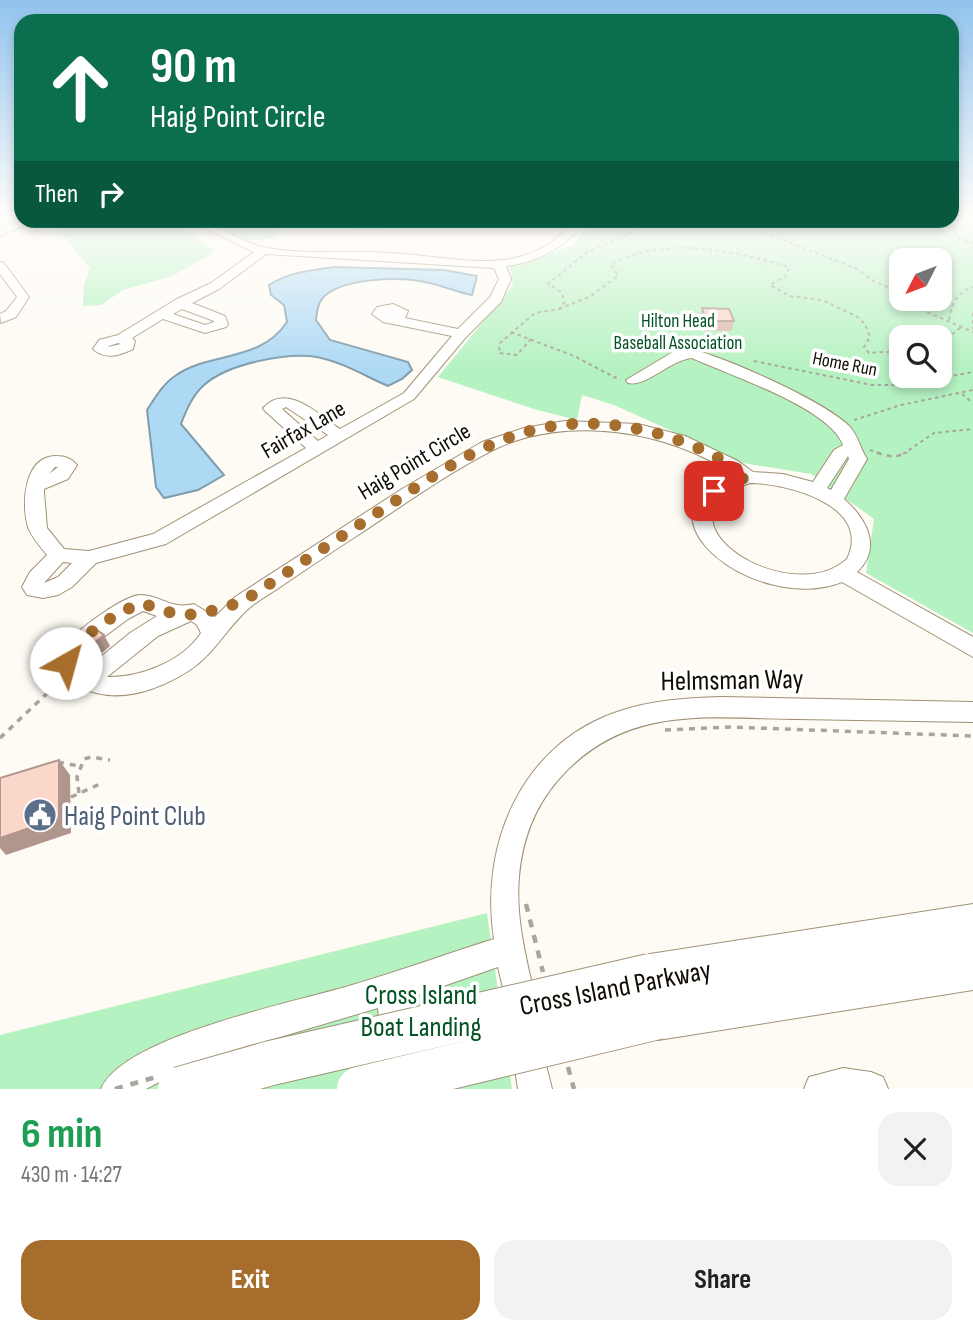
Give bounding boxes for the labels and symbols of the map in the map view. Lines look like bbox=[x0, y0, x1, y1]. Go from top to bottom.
north arrow bbox=[889, 248, 952, 312]
park label: Hilton Head Baseball Association bbox=[614, 310, 742, 355]
street label: Home Run bbox=[810, 347, 879, 382]
street label: Fairfax Lane bbox=[257, 395, 350, 465]
street label: Haig Point Circle bbox=[353, 417, 476, 506]
pin bbox=[684, 461, 744, 521]
position arrow bbox=[29, 626, 103, 700]
street label: Helmsman Way bbox=[660, 663, 804, 698]
public building icon: Haig Point Club bbox=[21, 796, 59, 834]
place label: Haig Point Club bbox=[64, 800, 206, 833]
street label: Cross Island Parkway bbox=[517, 954, 714, 1023]
park label: Cross Island Boat Landing bbox=[361, 979, 482, 1044]

